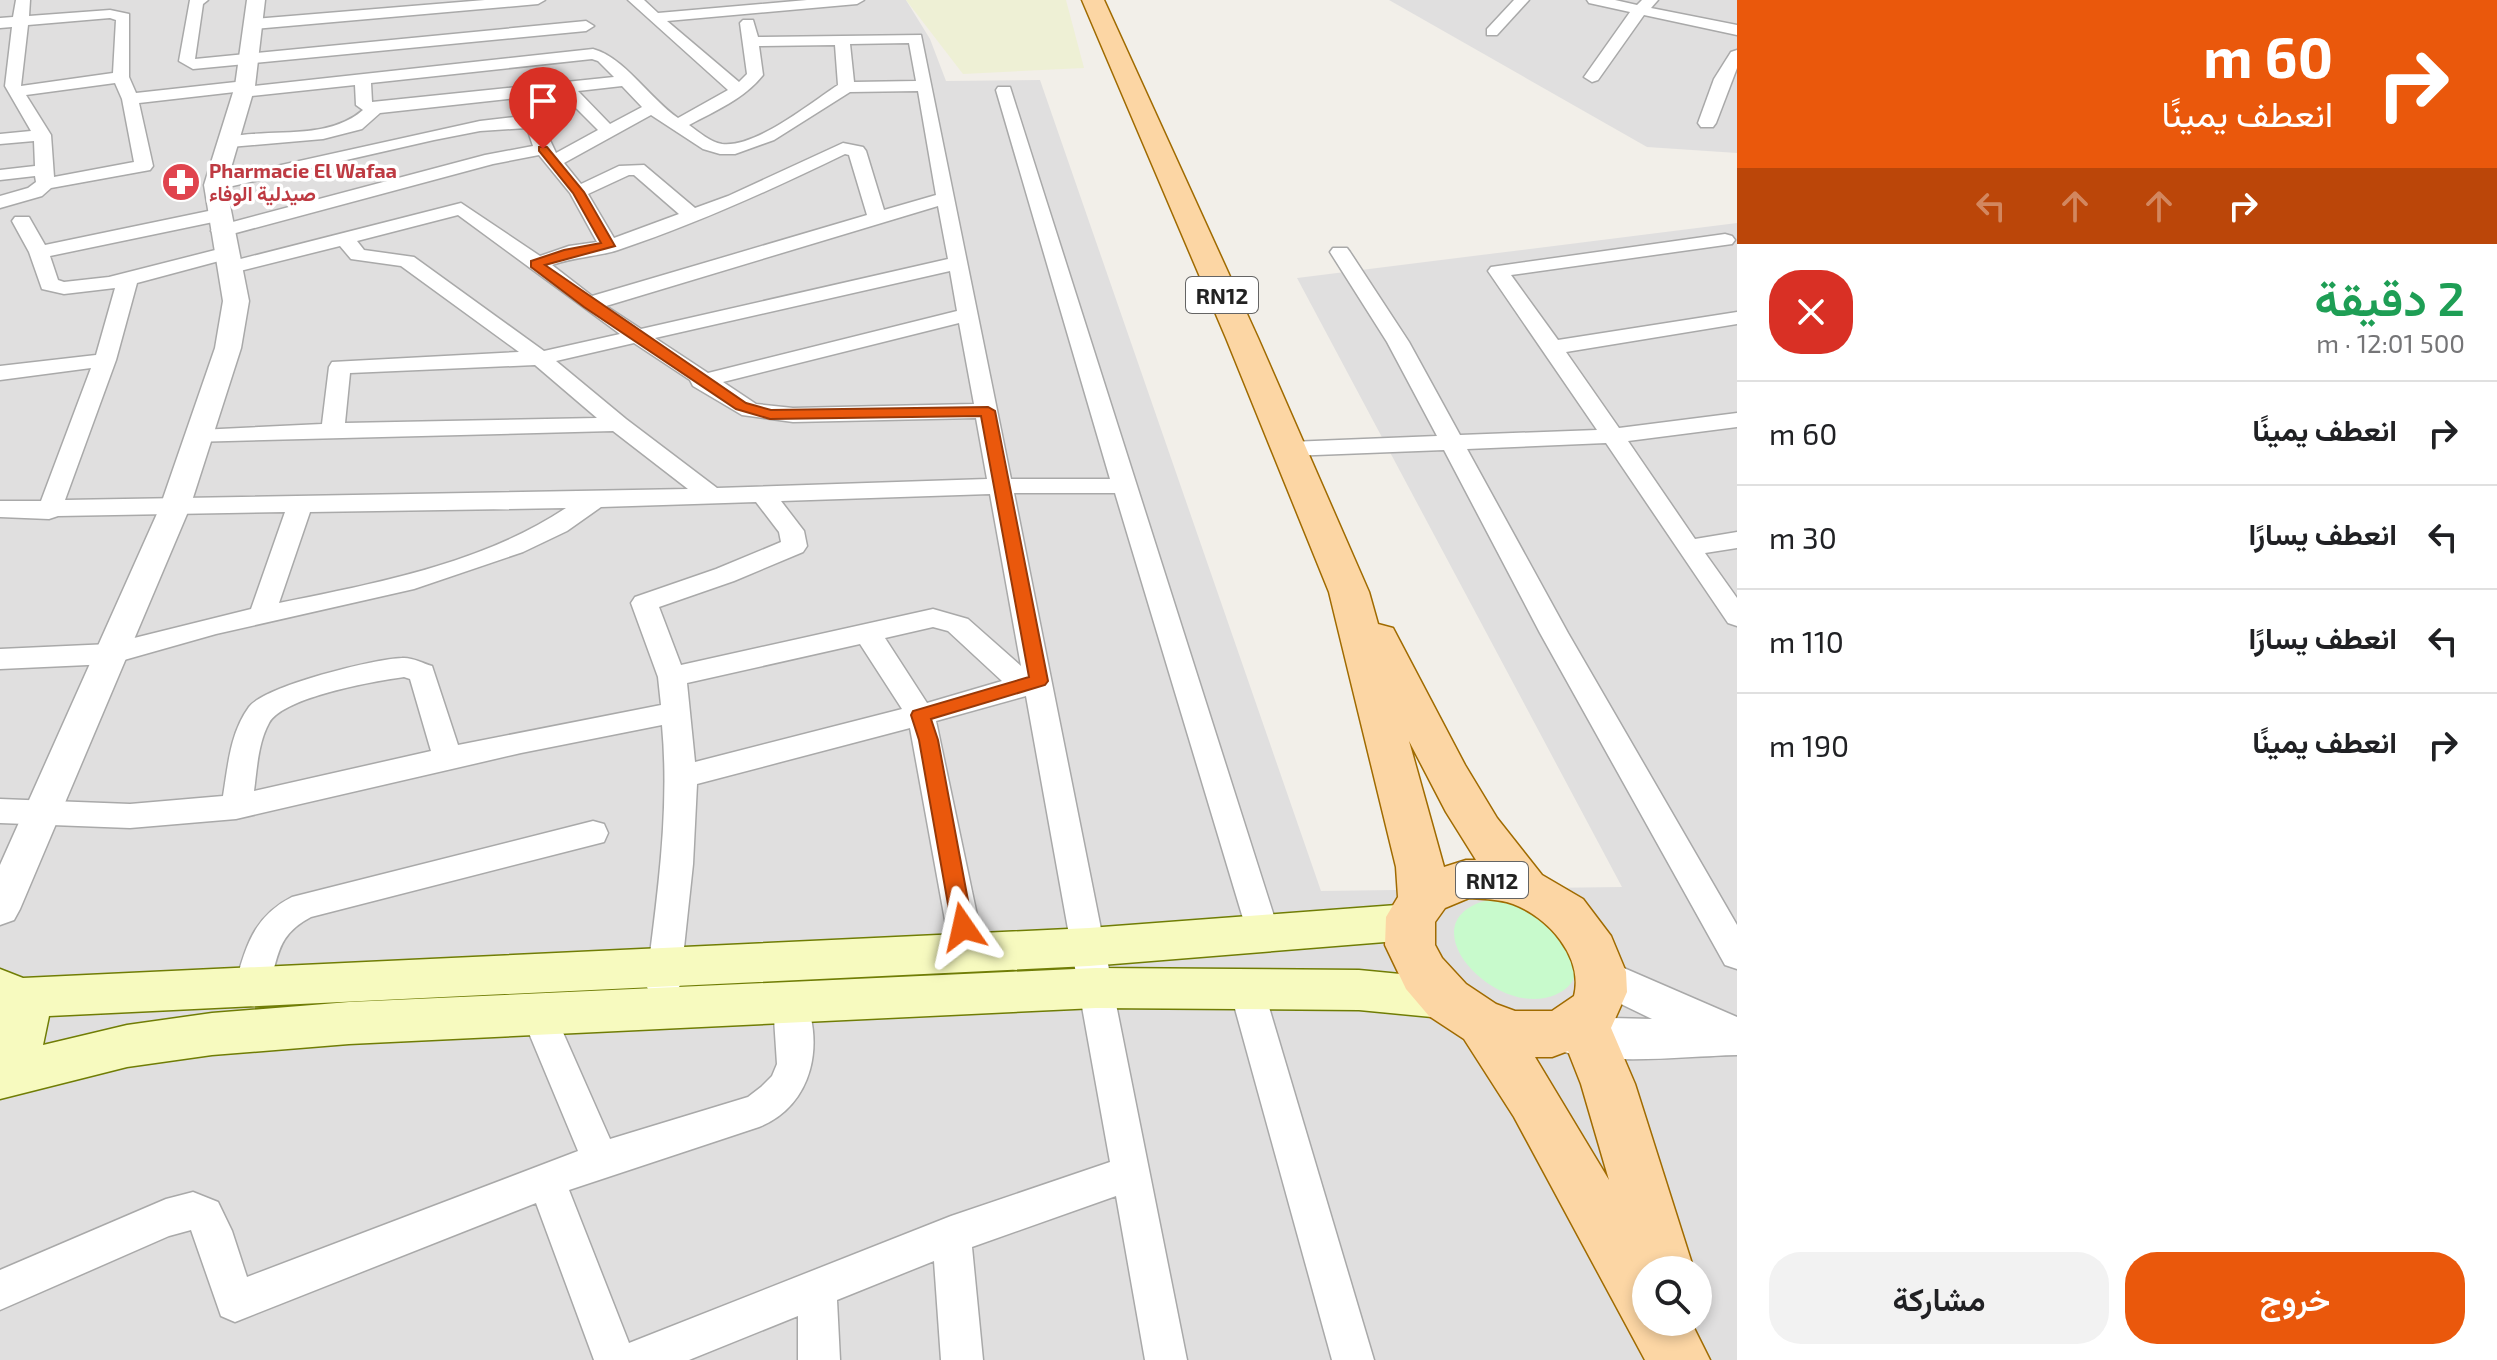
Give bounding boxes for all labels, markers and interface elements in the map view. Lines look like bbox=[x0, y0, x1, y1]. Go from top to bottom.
text: 60 m bbox=[2203, 22, 2333, 89]
icon: right bbox=[2361, 32, 2465, 136]
pin bbox=[509, 67, 577, 149]
icon: arrive bbox=[521, 79, 565, 123]
text: انعطف يمينًا bbox=[2162, 91, 2333, 134]
place label: Pharmacie El Wafaa صيدلية الوفاء bbox=[209, 158, 397, 207]
pharmacy icon: Pharmacie El Wafaa صيدلية الوفاء bbox=[160, 161, 202, 203]
icon: left bbox=[1969, 184, 2013, 228]
icon: ahead bbox=[2053, 184, 2097, 228]
icon: ahead bbox=[2137, 184, 2181, 228]
icon: right bbox=[2221, 184, 2265, 228]
text: 2 دقيقة bbox=[2314, 268, 2465, 326]
button: close bbox=[1769, 270, 1853, 354]
road number: RN12 bbox=[1186, 277, 1258, 313]
text: 500 m · 12:01 bbox=[2316, 327, 2465, 358]
text: انعطف يمينًا bbox=[2252, 411, 2397, 447]
icon: right bbox=[2421, 411, 2465, 455]
text: 60 m bbox=[1769, 415, 1837, 451]
text: انعطف يسارًا bbox=[2249, 515, 2397, 551]
icon: left bbox=[2421, 515, 2465, 559]
text: 30 m bbox=[1769, 519, 1837, 555]
text: انعطف يسارًا bbox=[2249, 619, 2397, 655]
icon: left bbox=[2421, 619, 2465, 663]
text: 110 m bbox=[1769, 623, 1844, 659]
text: انعطف يمينًا bbox=[2252, 723, 2397, 759]
icon: right bbox=[2421, 723, 2465, 767]
text: 190 m bbox=[1769, 727, 1849, 763]
road number: RN12 bbox=[1456, 862, 1528, 898]
position arrow bbox=[921, 885, 1005, 969]
button: مشاركة bbox=[1769, 1252, 2109, 1344]
button: خروج bbox=[2125, 1252, 2465, 1344]
map controls bbox=[1632, 1256, 1712, 1336]
button: search bbox=[1632, 1256, 1712, 1336]

